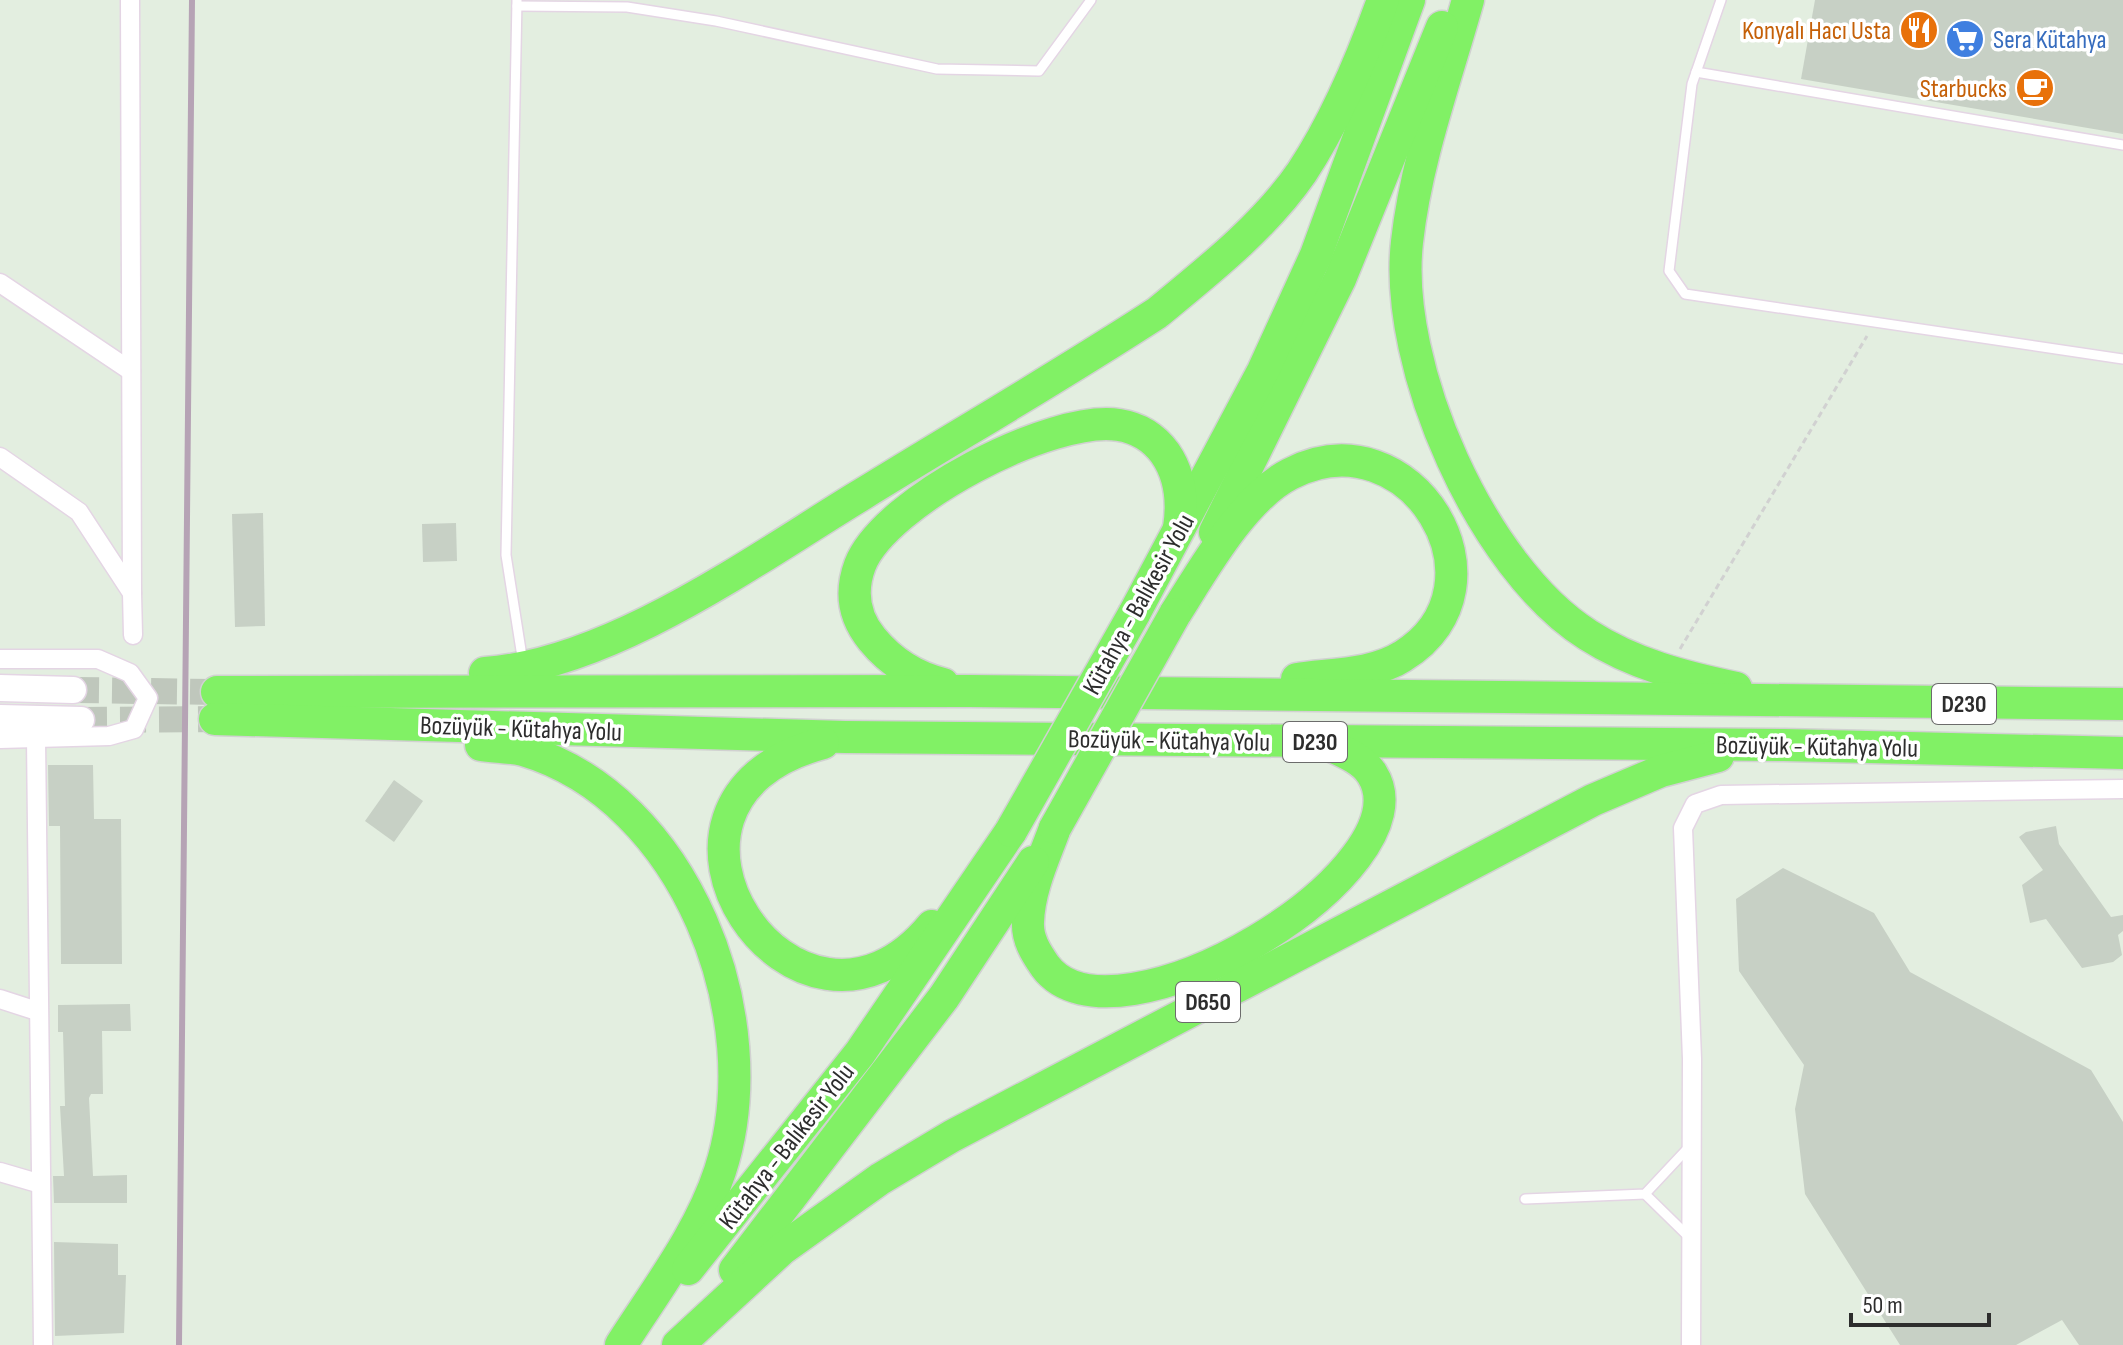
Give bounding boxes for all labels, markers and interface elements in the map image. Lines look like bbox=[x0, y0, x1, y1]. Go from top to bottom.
restaurant icon: Konyalı Hacı Usta bbox=[1898, 9, 1940, 51]
place label: Konyalı Hacı Usta bbox=[1742, 16, 1891, 47]
supermarket icon: Sera Kütahya bbox=[1944, 18, 1986, 60]
place label: Sera Kütahya bbox=[1993, 25, 2107, 56]
cafe icon: Starbucks bbox=[2014, 67, 2056, 109]
place label: Starbucks bbox=[1920, 74, 2007, 105]
street label: Kütahya - Balıkesir Yolu bbox=[1077, 509, 1202, 700]
road number: D230 bbox=[1932, 684, 1996, 724]
street label: Bozüyük - Kütahya Yolu bbox=[419, 710, 622, 749]
road number: D230 bbox=[1283, 722, 1347, 762]
street label: Bozüyük - Kütahya Yolu bbox=[1068, 724, 1270, 759]
street label: Bozüyük - Kütahya Yolu bbox=[1716, 730, 1918, 765]
road number: D650 bbox=[1176, 982, 1240, 1022]
street label: Kütahya - Balıkesir Yolu bbox=[713, 1058, 861, 1236]
scale bar bbox=[1851, 1277, 1989, 1327]
text: 50 m bbox=[1863, 1291, 1903, 1320]

